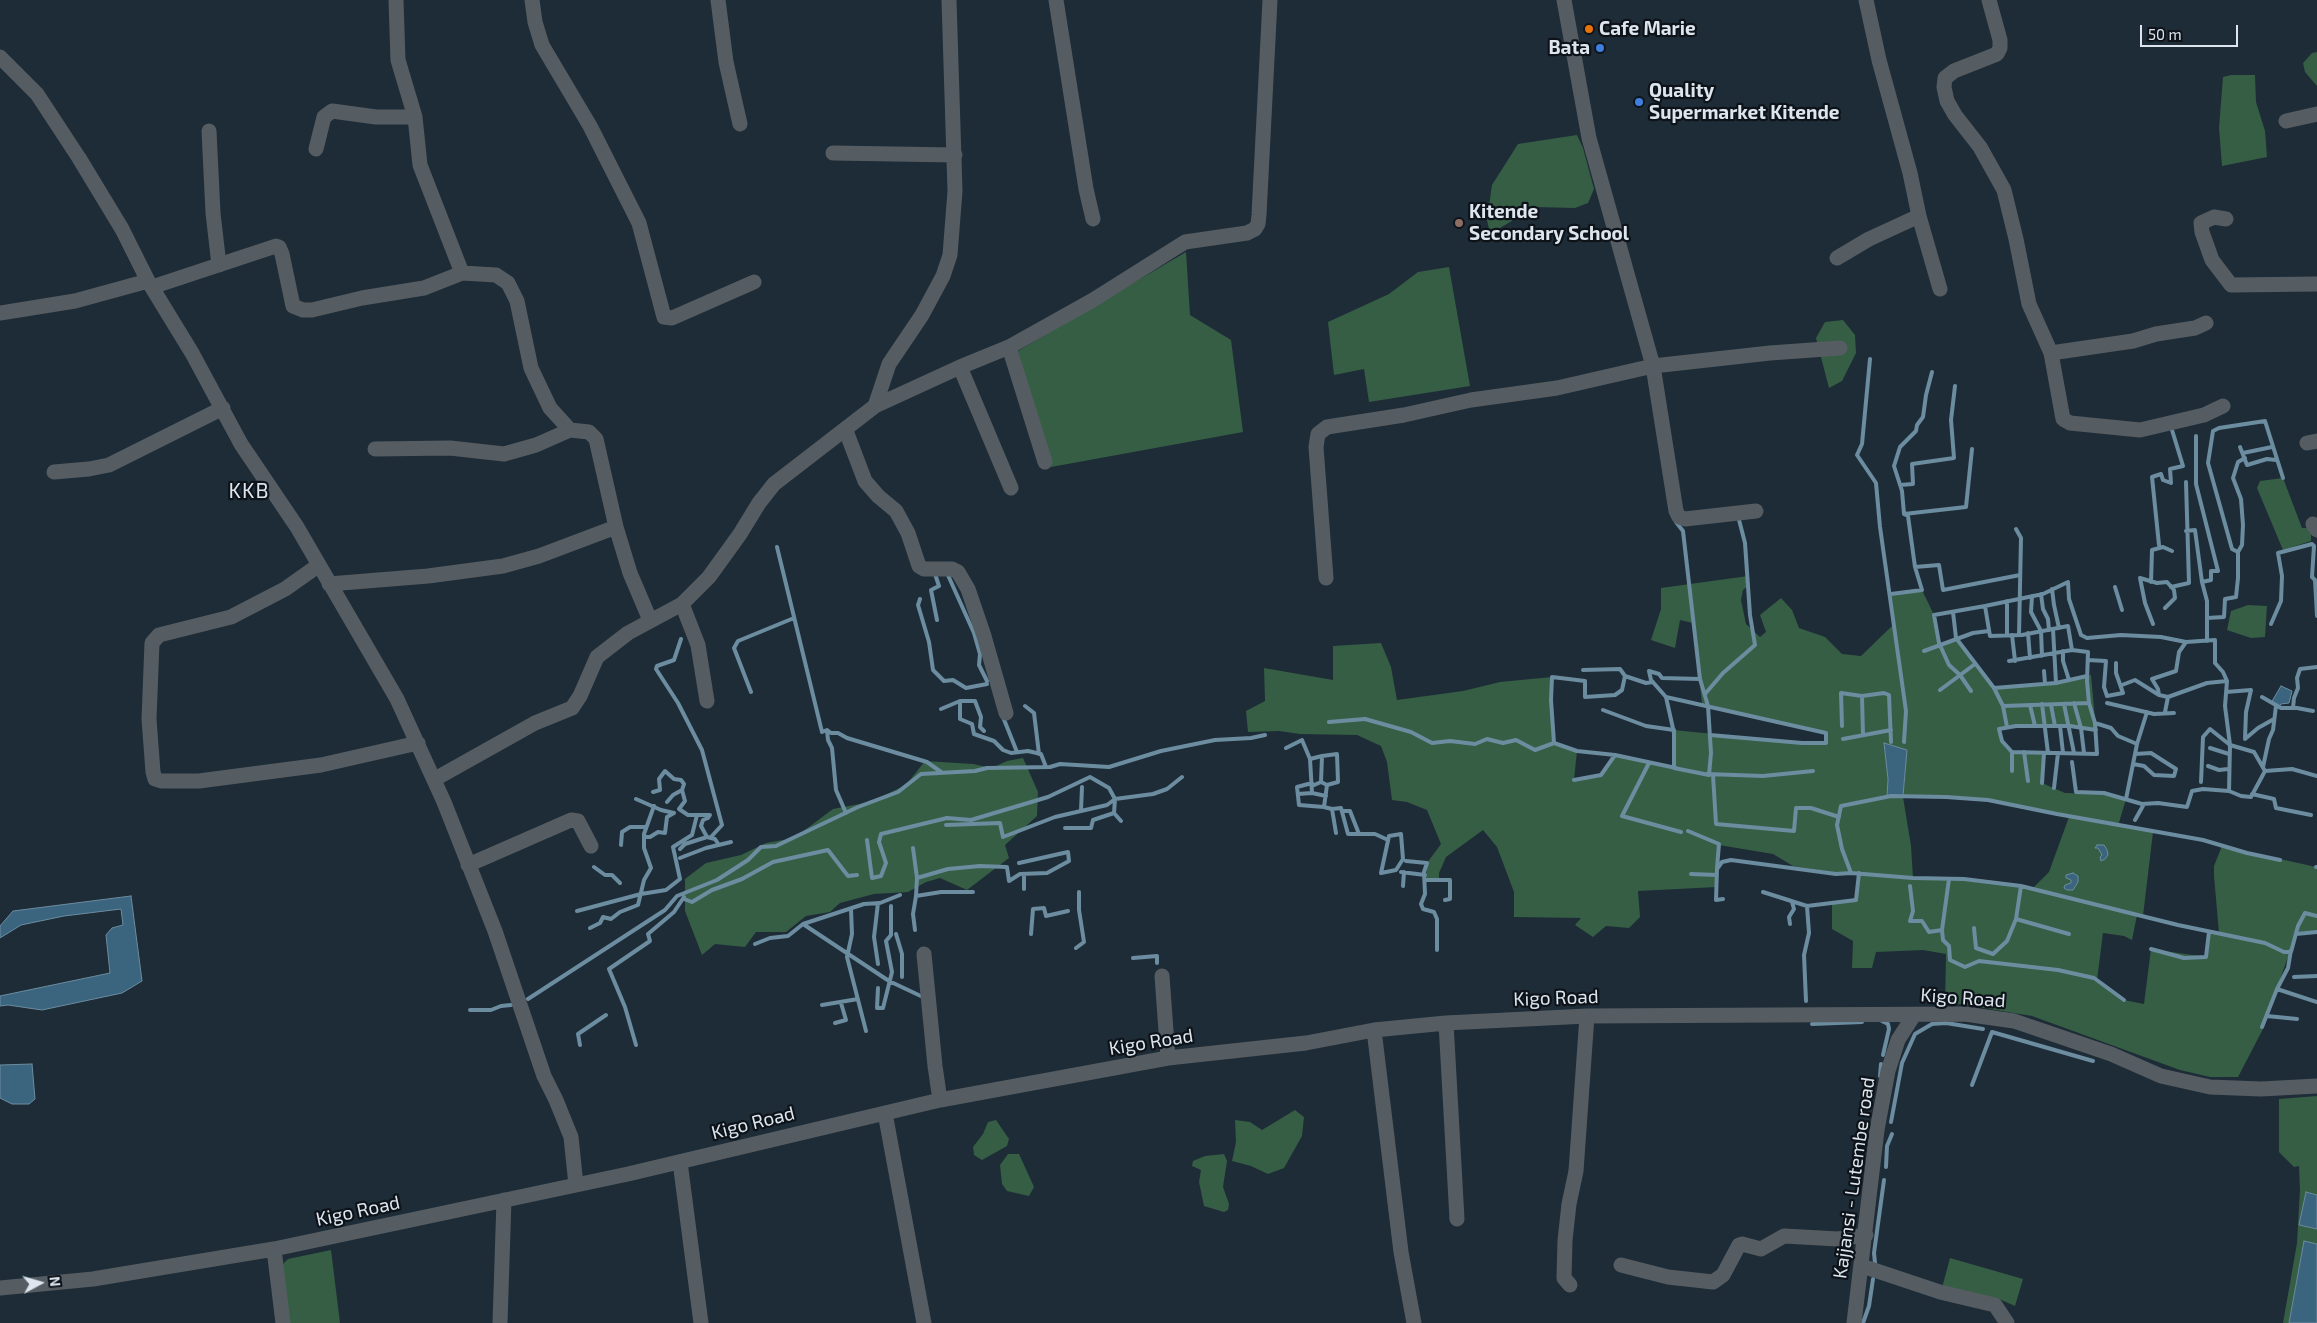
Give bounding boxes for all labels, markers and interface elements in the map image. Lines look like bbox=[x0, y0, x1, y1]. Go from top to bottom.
scale bar bbox=[2142, 15, 2240, 47]
place label: Cafe Marie bbox=[1599, 18, 1696, 40]
marker: Cafe Marie bbox=[1583, 23, 1595, 35]
text: 50 m bbox=[2148, 25, 2182, 43]
place label: Bata bbox=[1548, 37, 1590, 59]
marker: Bata bbox=[1594, 42, 1606, 54]
place label: Quality Supermarket Kitende bbox=[1649, 80, 1839, 124]
marker: Quality Supermarket Kitende bbox=[1633, 96, 1645, 108]
place label: Kitende Secondary School bbox=[1469, 201, 1629, 245]
marker: Kitende Secondary School bbox=[1453, 217, 1465, 229]
district label: KKB bbox=[228, 478, 270, 504]
street label: Kigo Road bbox=[1920, 984, 2006, 1012]
street label: Kigo Road bbox=[1513, 985, 1599, 1011]
street label: Kigo Road bbox=[1107, 1024, 1195, 1060]
street label: Kajjansi - Lutembe road bbox=[1829, 1076, 1879, 1280]
street label: Kigo Road bbox=[709, 1102, 797, 1144]
street label: Kigo Road bbox=[314, 1191, 402, 1231]
north arrow bbox=[15, 1258, 65, 1308]
text: N bbox=[46, 1275, 64, 1287]

